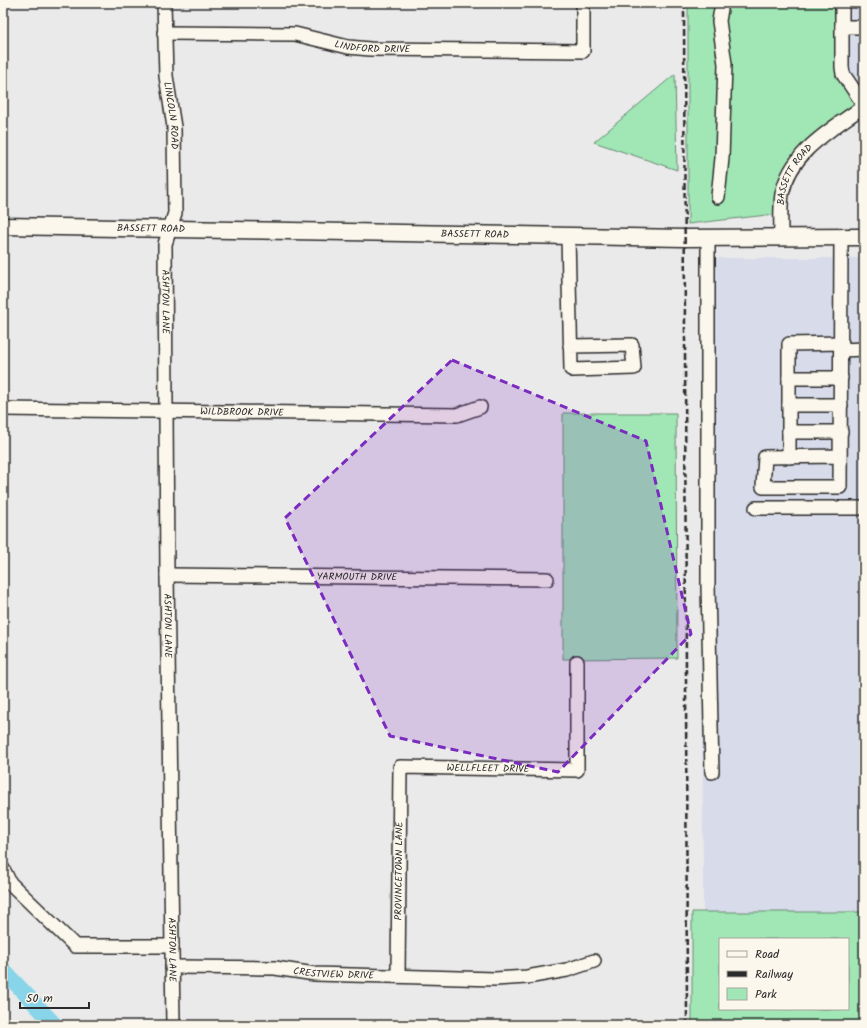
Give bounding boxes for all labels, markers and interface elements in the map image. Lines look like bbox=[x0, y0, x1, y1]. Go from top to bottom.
street label: LINDFORD DRIVE bbox=[333, 36, 412, 57]
street label: LINCOLN ROAD bbox=[159, 81, 182, 150]
street label: BASSETT ROAD bbox=[773, 140, 817, 206]
street label: BASSETT ROAD bbox=[117, 220, 186, 237]
street label: BASSETT ROAD bbox=[441, 226, 510, 243]
street label: ASHTON LANE bbox=[157, 269, 174, 335]
street label: WILDBROOK DRIVE bbox=[200, 404, 285, 421]
street label: YARMOUTH DRIVE bbox=[317, 569, 398, 585]
street label: ASHTON LANE bbox=[159, 593, 176, 659]
street label: WELLFLEET DRIVE bbox=[446, 760, 531, 777]
street label: PROVINCETOWN LANE bbox=[391, 820, 407, 920]
street label: ASHTON LANE bbox=[164, 917, 180, 983]
legend bbox=[719, 938, 849, 1010]
text: Road bbox=[755, 945, 780, 964]
street label: CRESTVIEW DRIVE bbox=[292, 963, 375, 984]
text: Railway bbox=[755, 965, 793, 984]
scale bar bbox=[20, 984, 89, 1010]
text: Park bbox=[755, 985, 777, 1004]
text: 50 m bbox=[26, 989, 53, 1008]

